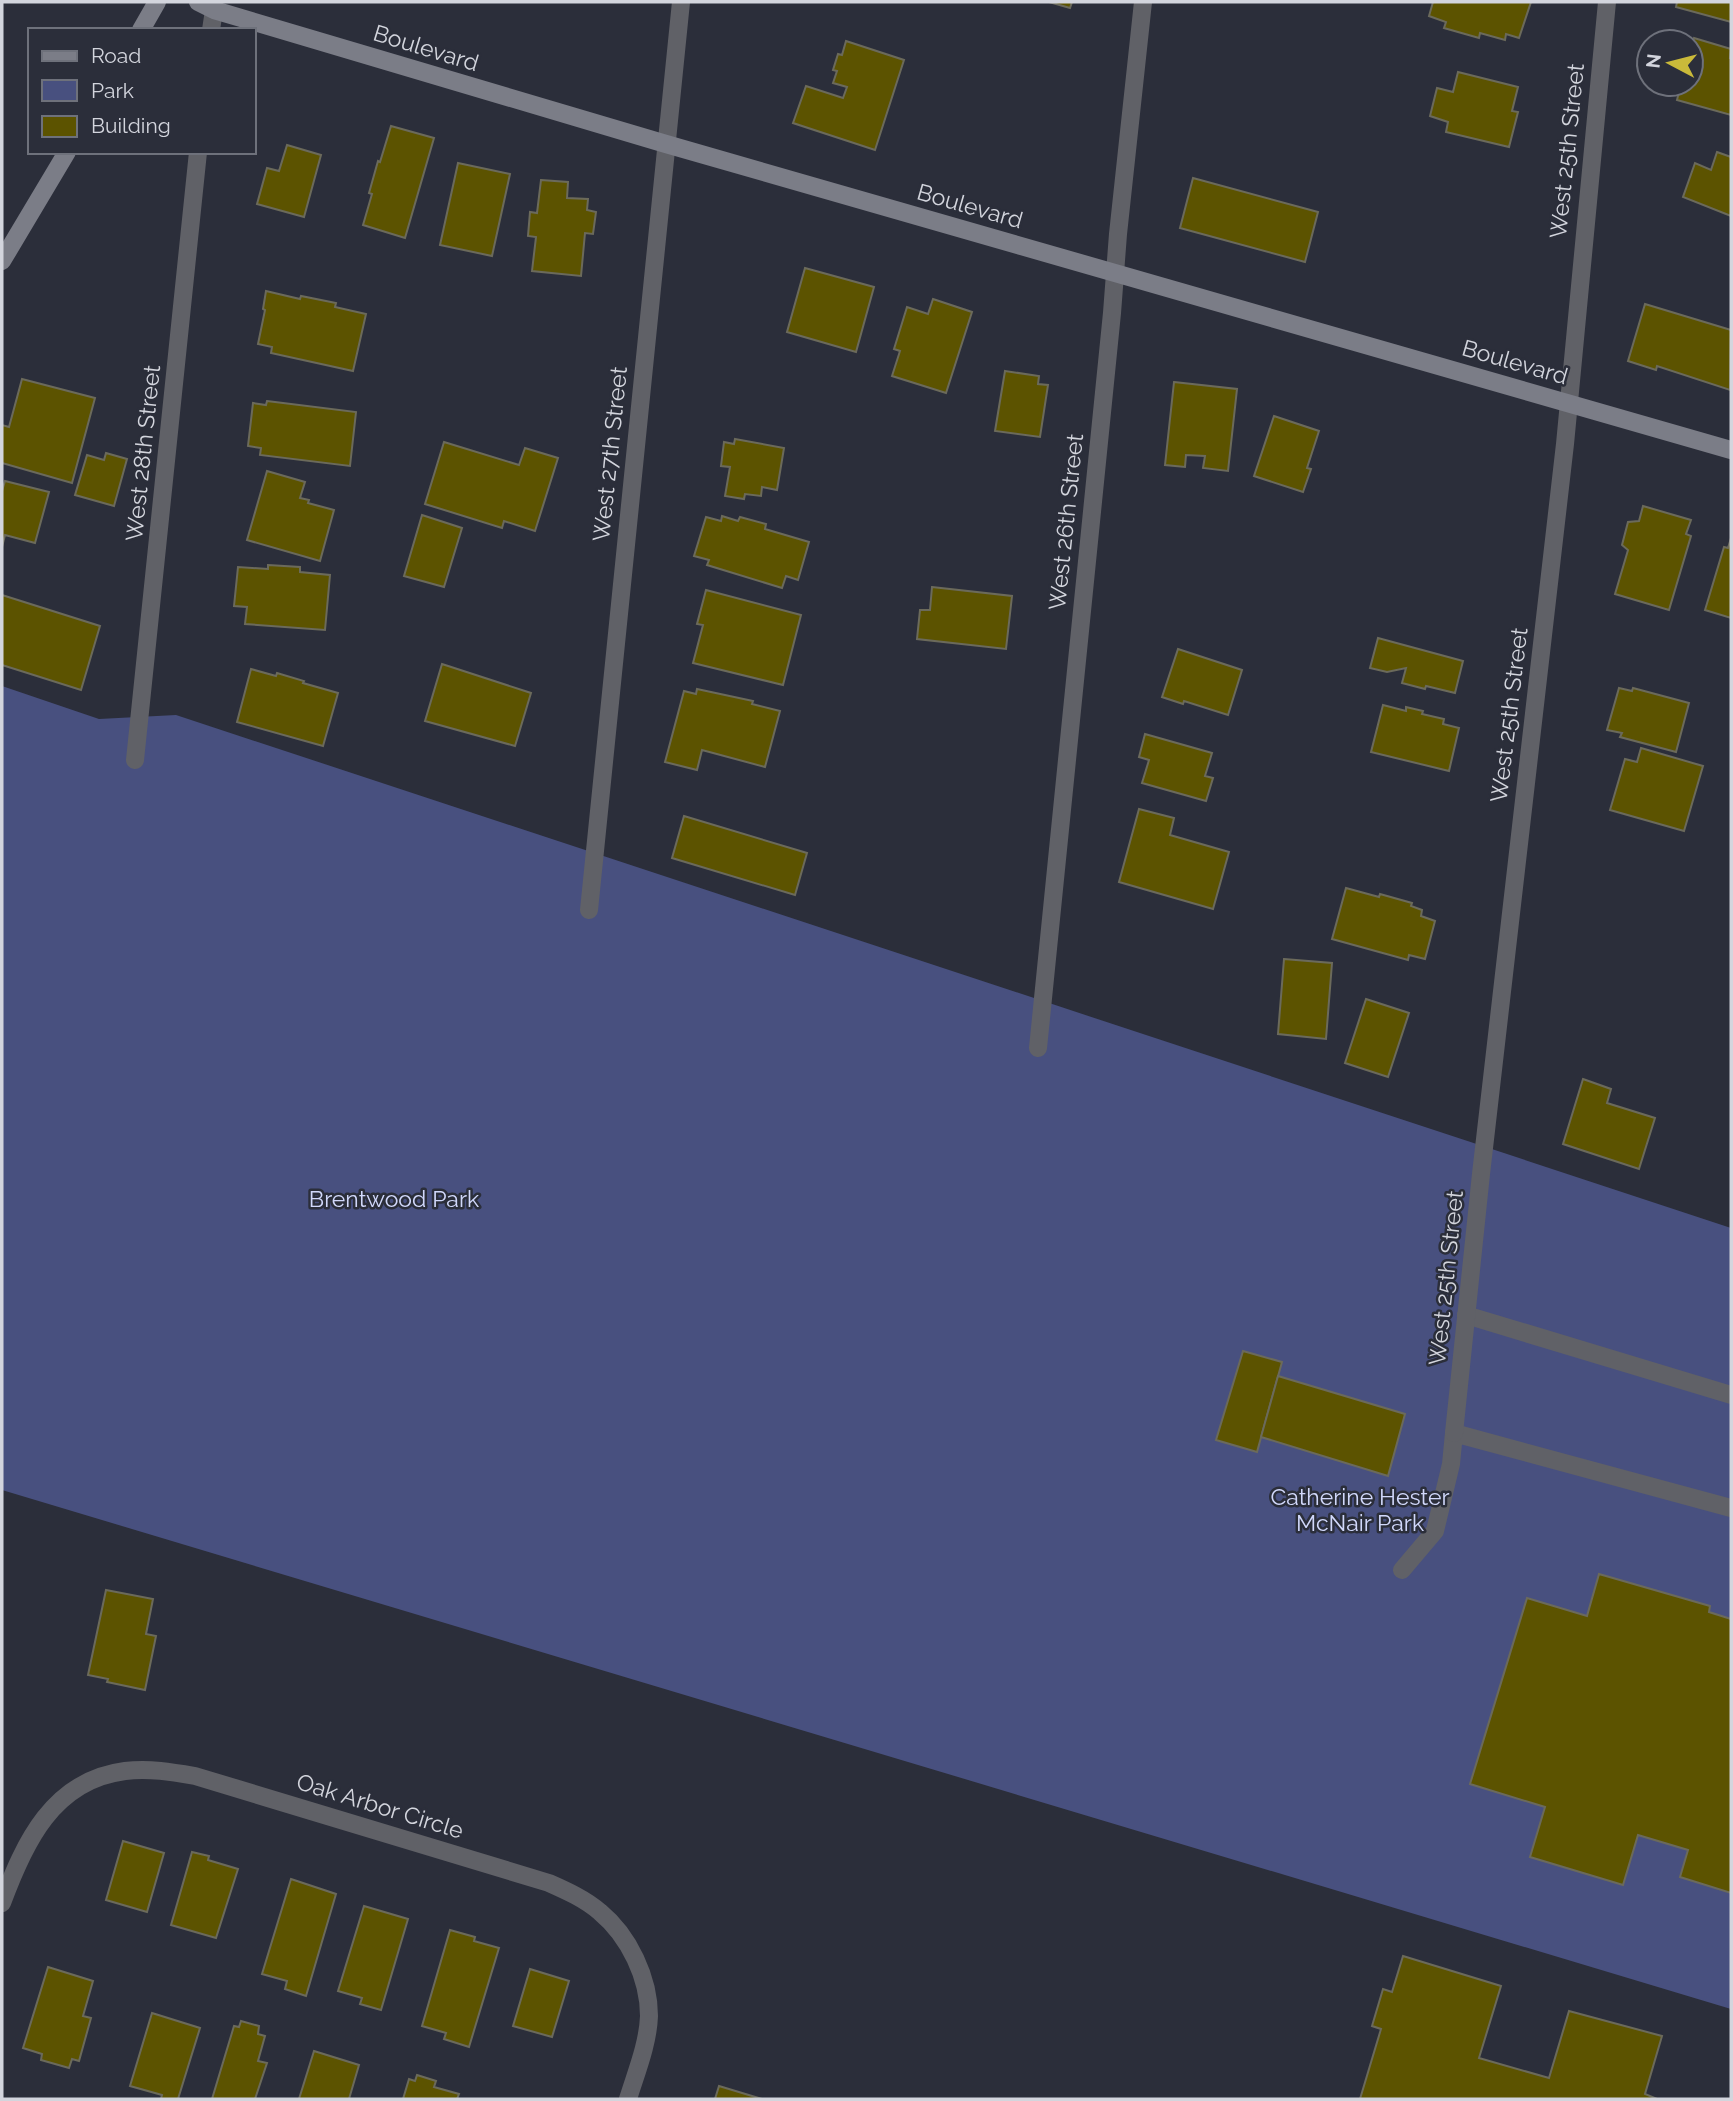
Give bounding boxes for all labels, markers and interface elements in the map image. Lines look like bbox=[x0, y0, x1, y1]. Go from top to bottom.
street label: Boulevard bbox=[370, 19, 482, 76]
legend bbox=[28, 28, 256, 154]
north arrow bbox=[1635, 28, 1705, 98]
text: Road bbox=[91, 43, 141, 68]
text: N bbox=[1641, 52, 1665, 69]
street label: West 25th Street bbox=[1544, 62, 1589, 240]
text: Park bbox=[91, 78, 134, 103]
text: Building bbox=[91, 113, 171, 138]
street label: Boulevard bbox=[914, 178, 1026, 233]
street label: Boulevard bbox=[1459, 334, 1571, 389]
street label: West 28th Street bbox=[120, 363, 165, 542]
street label: West 27th Street bbox=[587, 365, 632, 543]
street label: West 26th Street bbox=[1043, 432, 1088, 612]
street label: West 25th Street bbox=[1484, 626, 1533, 804]
park label: Brentwood Park bbox=[309, 1185, 479, 1212]
street label: West 25th Street bbox=[1423, 1189, 1468, 1367]
park label: Catherine Hester McNair Park bbox=[1270, 1483, 1450, 1536]
street label: Oak Arbor Circle bbox=[294, 1767, 467, 1844]

